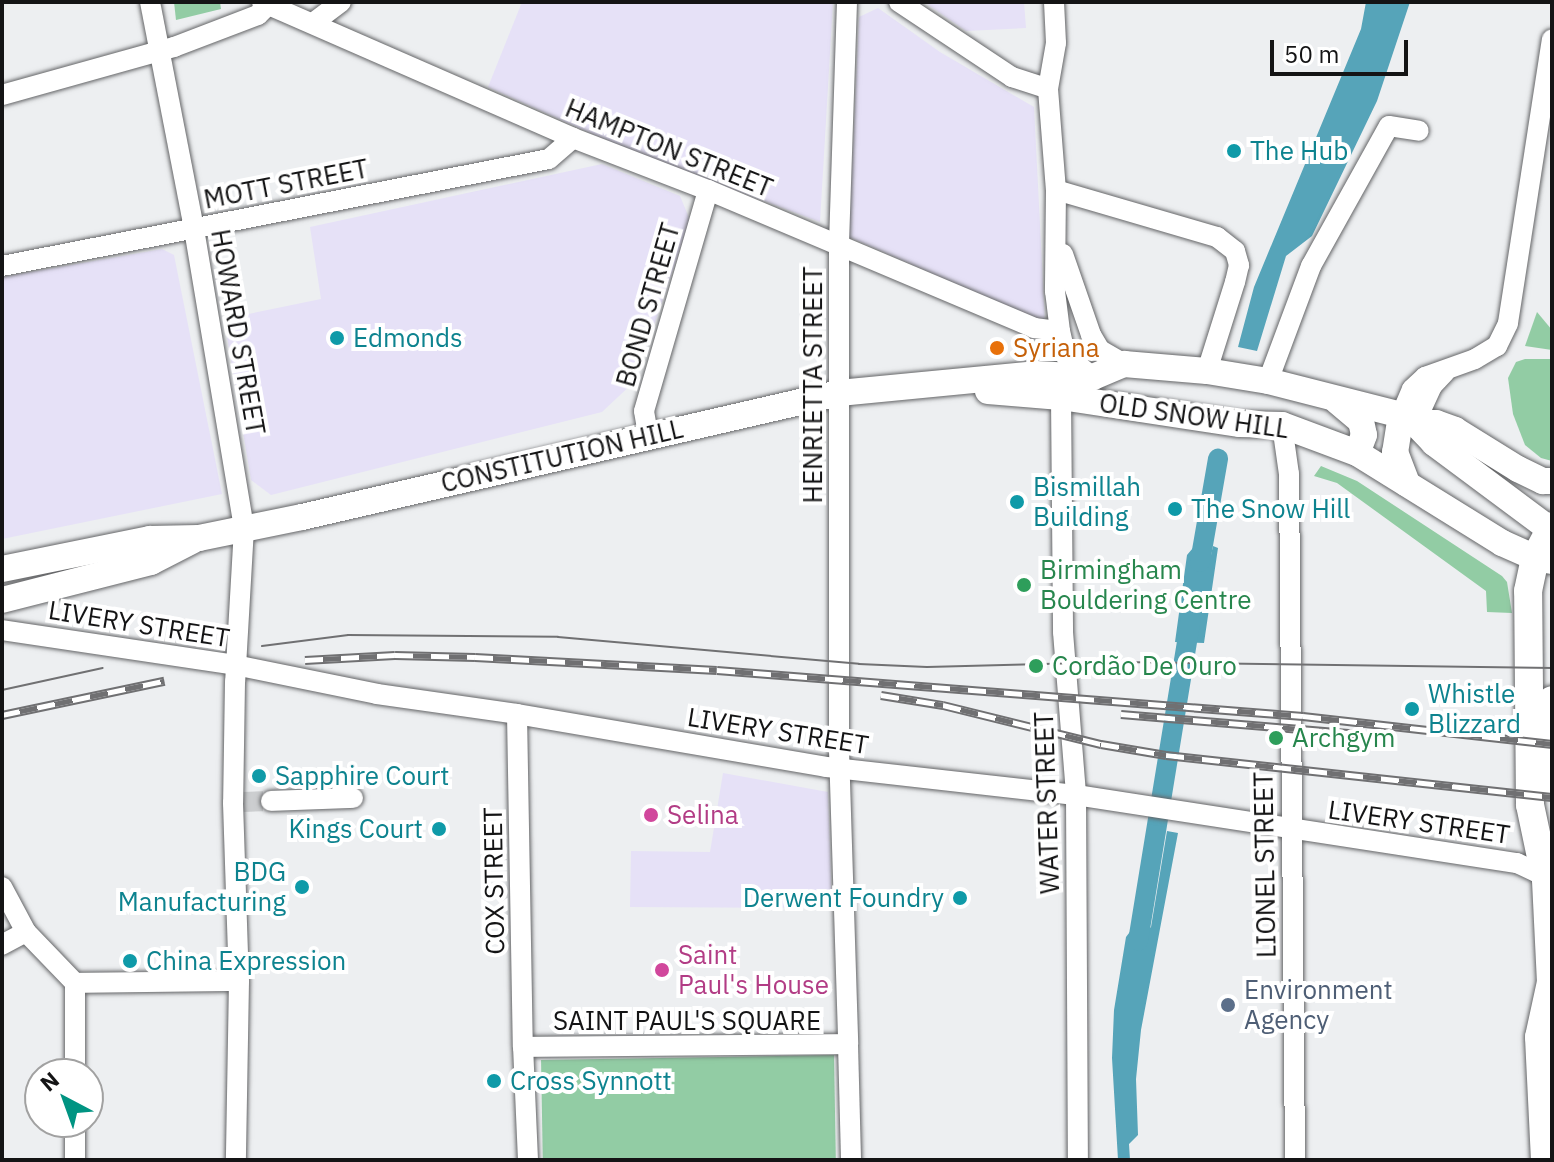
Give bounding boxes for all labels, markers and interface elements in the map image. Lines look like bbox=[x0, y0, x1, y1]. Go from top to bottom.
scale bar bbox=[1274, 24, 1412, 74]
text: 50 m bbox=[1284, 38, 1339, 70]
street label: HAMPTON STREET bbox=[561, 92, 777, 204]
place label: The Hub bbox=[1250, 135, 1348, 167]
marker: The Hub bbox=[1225, 142, 1243, 160]
street label: MOTT STREET bbox=[201, 153, 371, 215]
street label: BOND STREET bbox=[610, 220, 686, 390]
street label: HOWARD STREET bbox=[205, 227, 271, 437]
street label: HENRIETTA STREET bbox=[797, 266, 829, 504]
place label: Edmonds bbox=[353, 322, 463, 354]
marker: Edmonds bbox=[328, 329, 346, 347]
place label: Syriana bbox=[1013, 332, 1100, 364]
marker: Syriana bbox=[988, 339, 1006, 357]
street label: OLD SNOW HILL bbox=[1097, 387, 1291, 445]
street label: CONSTITUTION HILL bbox=[438, 413, 686, 499]
place label: Bismillah Building bbox=[1033, 471, 1141, 532]
marker: Bismillah Building bbox=[1008, 493, 1026, 511]
place label: The Snow Hill bbox=[1191, 493, 1350, 525]
marker: The Snow Hill bbox=[1166, 500, 1184, 518]
place label: Birmingham Bouldering Centre bbox=[1040, 554, 1251, 616]
marker: Birmingham Bouldering Centre bbox=[1015, 576, 1033, 594]
street label: LIVERY STREET bbox=[46, 594, 232, 654]
place label: Cordão De Ouro bbox=[1052, 650, 1237, 682]
marker: Cordão De Ouro bbox=[1027, 657, 1045, 675]
place label: Whistle Blizzard bbox=[1428, 678, 1521, 740]
marker: Whistle Blizzard bbox=[1403, 700, 1421, 718]
street label: LIVERY STREET bbox=[685, 701, 871, 761]
street label: WATER STREET bbox=[1028, 711, 1066, 895]
place label: Archgym bbox=[1292, 722, 1395, 754]
marker: Archgym bbox=[1267, 729, 1285, 747]
place label: Sapphire Court bbox=[275, 760, 449, 792]
marker: Sapphire Court bbox=[250, 767, 268, 785]
street label: LIONEL STREET bbox=[1248, 772, 1282, 958]
street label: LIVERY STREET bbox=[1326, 794, 1512, 850]
place label: Selina bbox=[667, 799, 739, 831]
marker: Selina bbox=[642, 806, 660, 824]
street label: COX STREET bbox=[477, 807, 511, 955]
place label: Kings Court bbox=[288, 813, 423, 845]
marker: Kings Court bbox=[430, 820, 448, 838]
place label: BDG Manufacturing bbox=[118, 856, 286, 918]
marker: BDG Manufacturing bbox=[293, 878, 311, 896]
place label: Derwent Foundry bbox=[743, 882, 944, 914]
marker: Derwent Foundry bbox=[951, 889, 969, 907]
place label: Saint Paul's House bbox=[678, 939, 829, 1000]
place label: China Expression bbox=[146, 945, 346, 977]
marker: China Expression bbox=[121, 952, 139, 970]
marker: Saint Paul's House bbox=[653, 961, 671, 979]
place label: Environment Agency bbox=[1244, 974, 1393, 1036]
marker: Environment Agency bbox=[1219, 996, 1237, 1014]
street label: SAINT PAUL'S SQUARE bbox=[553, 1005, 821, 1037]
north arrow bbox=[24, 1058, 104, 1138]
text: N bbox=[34, 1065, 65, 1097]
place label: Cross Synnott bbox=[510, 1065, 672, 1097]
marker: Cross Synnott bbox=[485, 1072, 503, 1090]

